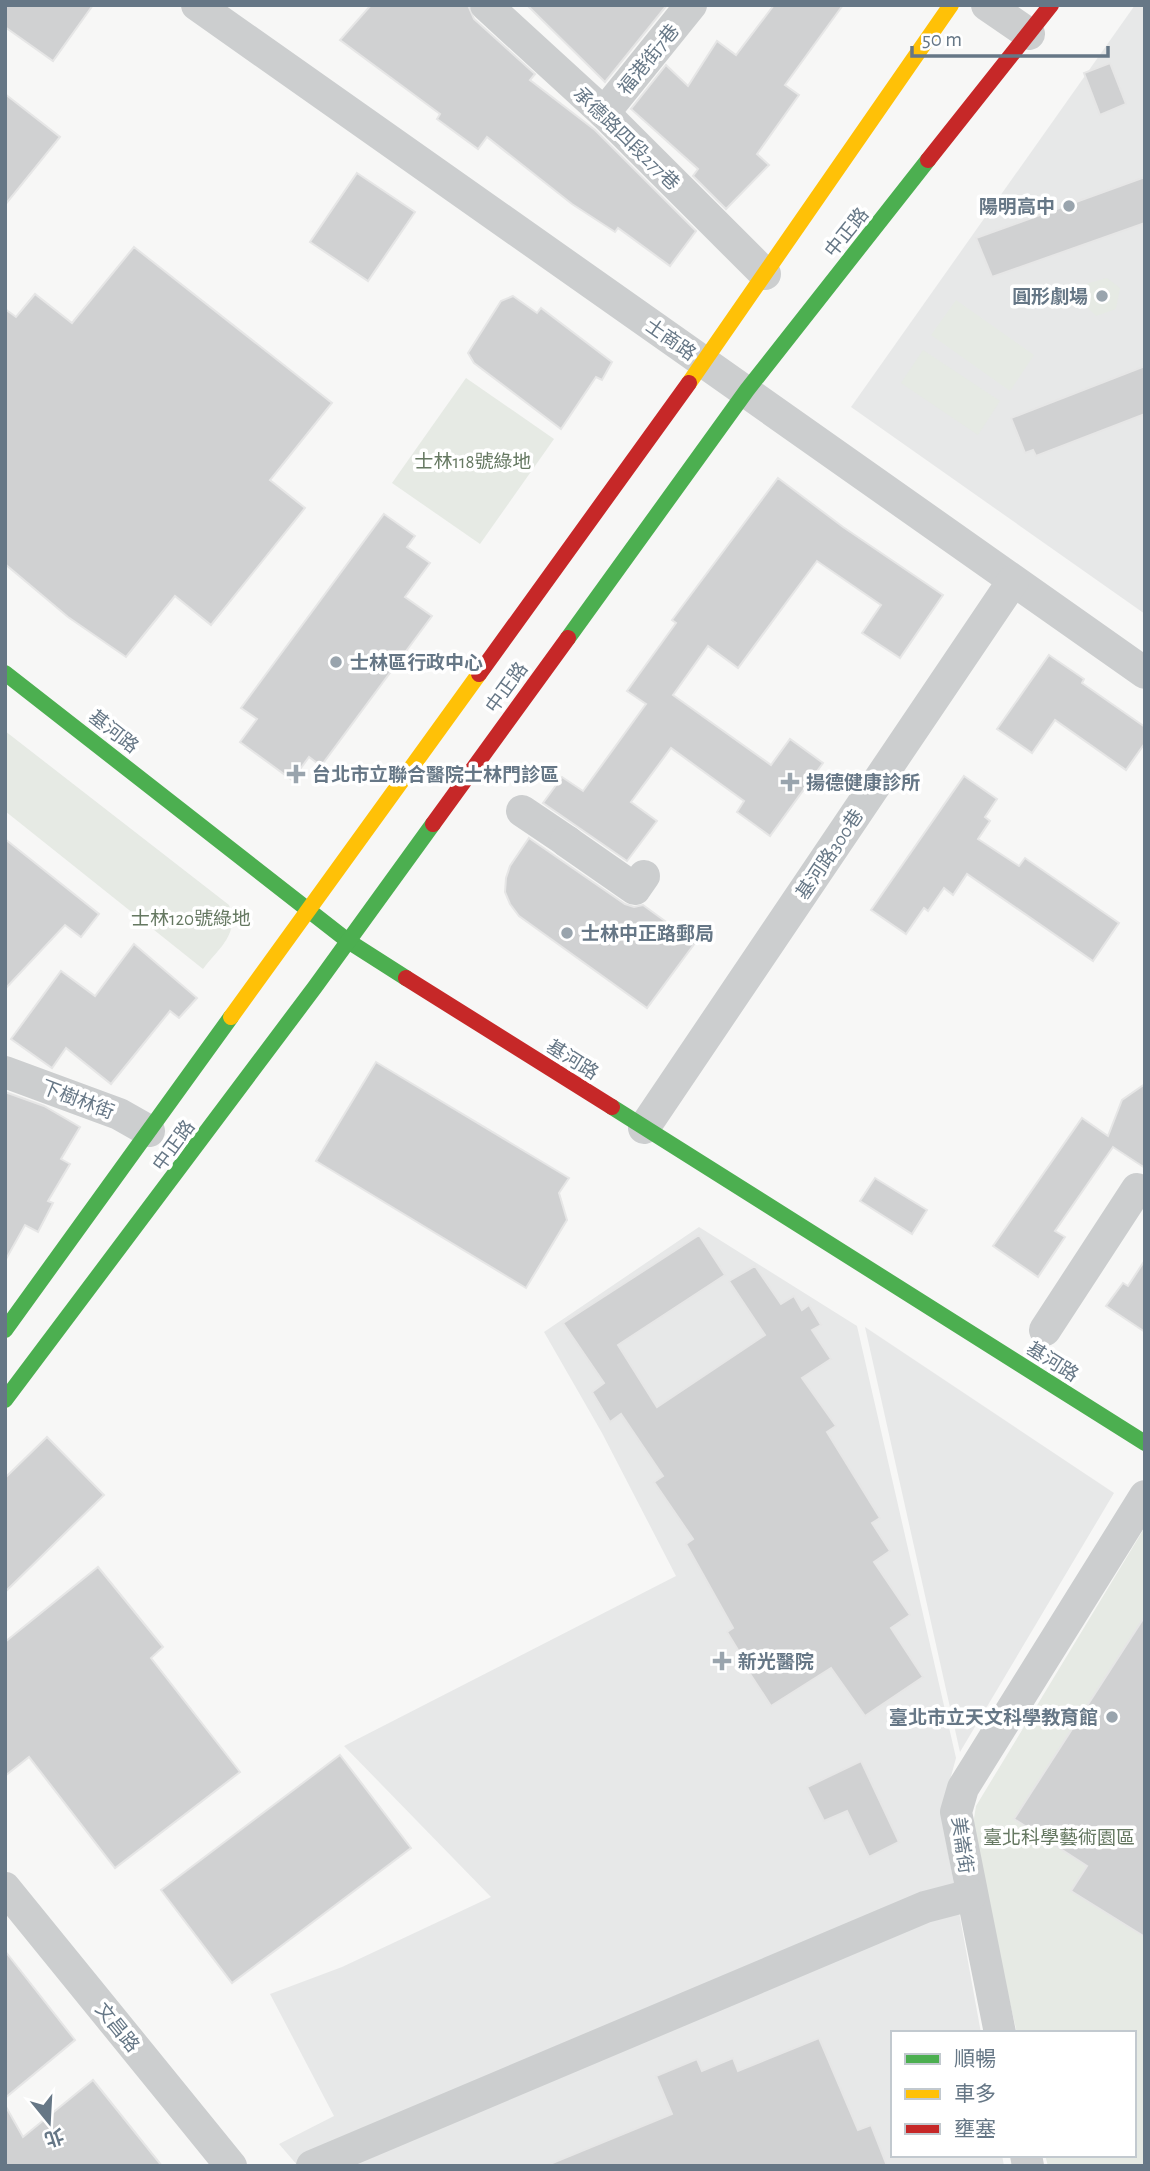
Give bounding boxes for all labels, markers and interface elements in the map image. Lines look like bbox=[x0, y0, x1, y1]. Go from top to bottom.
scale bar bbox=[912, 14, 1108, 58]
street label: 福港街7巷 bbox=[614, 20, 683, 99]
text: 50 m bbox=[922, 29, 962, 50]
street label: 承德路四段277巷 bbox=[570, 83, 684, 194]
place label: 陽明高中 bbox=[979, 196, 1055, 217]
marker: 陽明高中 bbox=[1061, 198, 1077, 214]
street label: 中正路 bbox=[821, 204, 872, 261]
place label: 圓形劇場 bbox=[1012, 287, 1088, 307]
marker: 圓形劇場 bbox=[1094, 288, 1110, 304]
street label: 士商路 bbox=[641, 314, 700, 364]
park label: 士林118號綠地 bbox=[414, 451, 532, 472]
place label: 士林區行政中心 bbox=[350, 652, 483, 673]
marker: 士林區行政中心 bbox=[328, 654, 344, 670]
street label: 中正路 bbox=[482, 659, 532, 717]
street label: 基河路 bbox=[85, 706, 142, 757]
marker: 台北市立聯合醫院士林門診區 bbox=[286, 764, 306, 784]
place label: 台北市立聯合醫院士林門診區 bbox=[312, 764, 559, 785]
marker: 揚德健康診所 bbox=[780, 772, 800, 792]
place label: 揚德健康診所 bbox=[806, 772, 920, 793]
street label: 基河路300巷 bbox=[792, 805, 867, 903]
park label: 士林120號綠地 bbox=[131, 908, 251, 929]
place label: 士林中正路郵局 bbox=[581, 923, 714, 944]
marker: 士林中正路郵局 bbox=[559, 925, 575, 941]
street label: 基河路 bbox=[543, 1036, 602, 1083]
street label: 下樹林街 bbox=[39, 1076, 117, 1123]
street label: 中正路 bbox=[149, 1117, 199, 1175]
street label: 基河路 bbox=[1023, 1338, 1082, 1385]
marker: 新光醫院 bbox=[712, 1651, 732, 1671]
place label: 新光醫院 bbox=[738, 1651, 814, 1672]
place label: 臺北市立天文科學教育館 bbox=[889, 1707, 1098, 1728]
marker: 臺北市立天文科學教育館 bbox=[1104, 1709, 1120, 1725]
street label: 美崙街 bbox=[948, 1815, 977, 1875]
park label: 臺北科學藝術園區 bbox=[983, 1827, 1135, 1848]
street label: 文昌路 bbox=[92, 1999, 143, 2056]
legend bbox=[891, 2031, 1136, 2157]
text: 順暢 bbox=[954, 2048, 996, 2070]
text: 車多 bbox=[954, 2083, 996, 2105]
north arrow bbox=[14, 2087, 84, 2157]
text: 壅塞 bbox=[954, 2118, 996, 2140]
text: 北 bbox=[42, 2125, 66, 2150]

